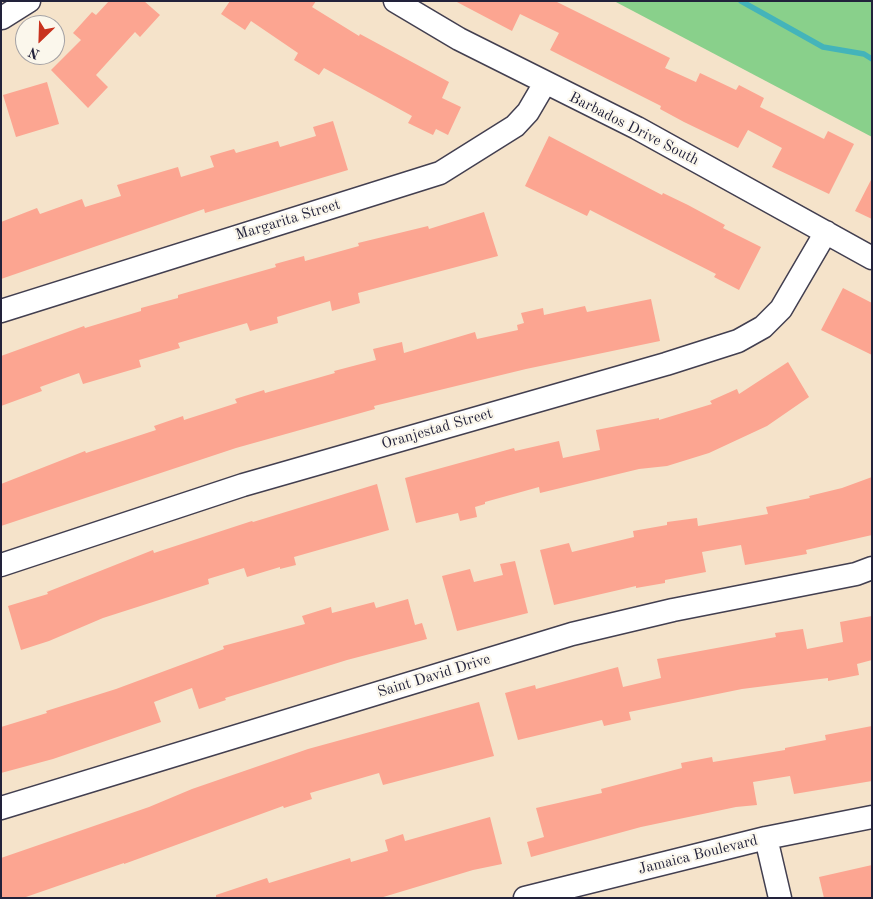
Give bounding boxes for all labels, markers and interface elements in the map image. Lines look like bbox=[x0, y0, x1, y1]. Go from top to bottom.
north arrow bbox=[15, 15, 65, 65]
text: N bbox=[27, 44, 42, 61]
street label: Barbados Drive South bbox=[566, 88, 702, 170]
street label: Margarita Street bbox=[234, 196, 342, 244]
street label: Oranjestad Street bbox=[379, 405, 495, 453]
street label: Saint David Drive bbox=[375, 650, 493, 702]
street label: Jamaica Boulevard bbox=[636, 831, 760, 879]

